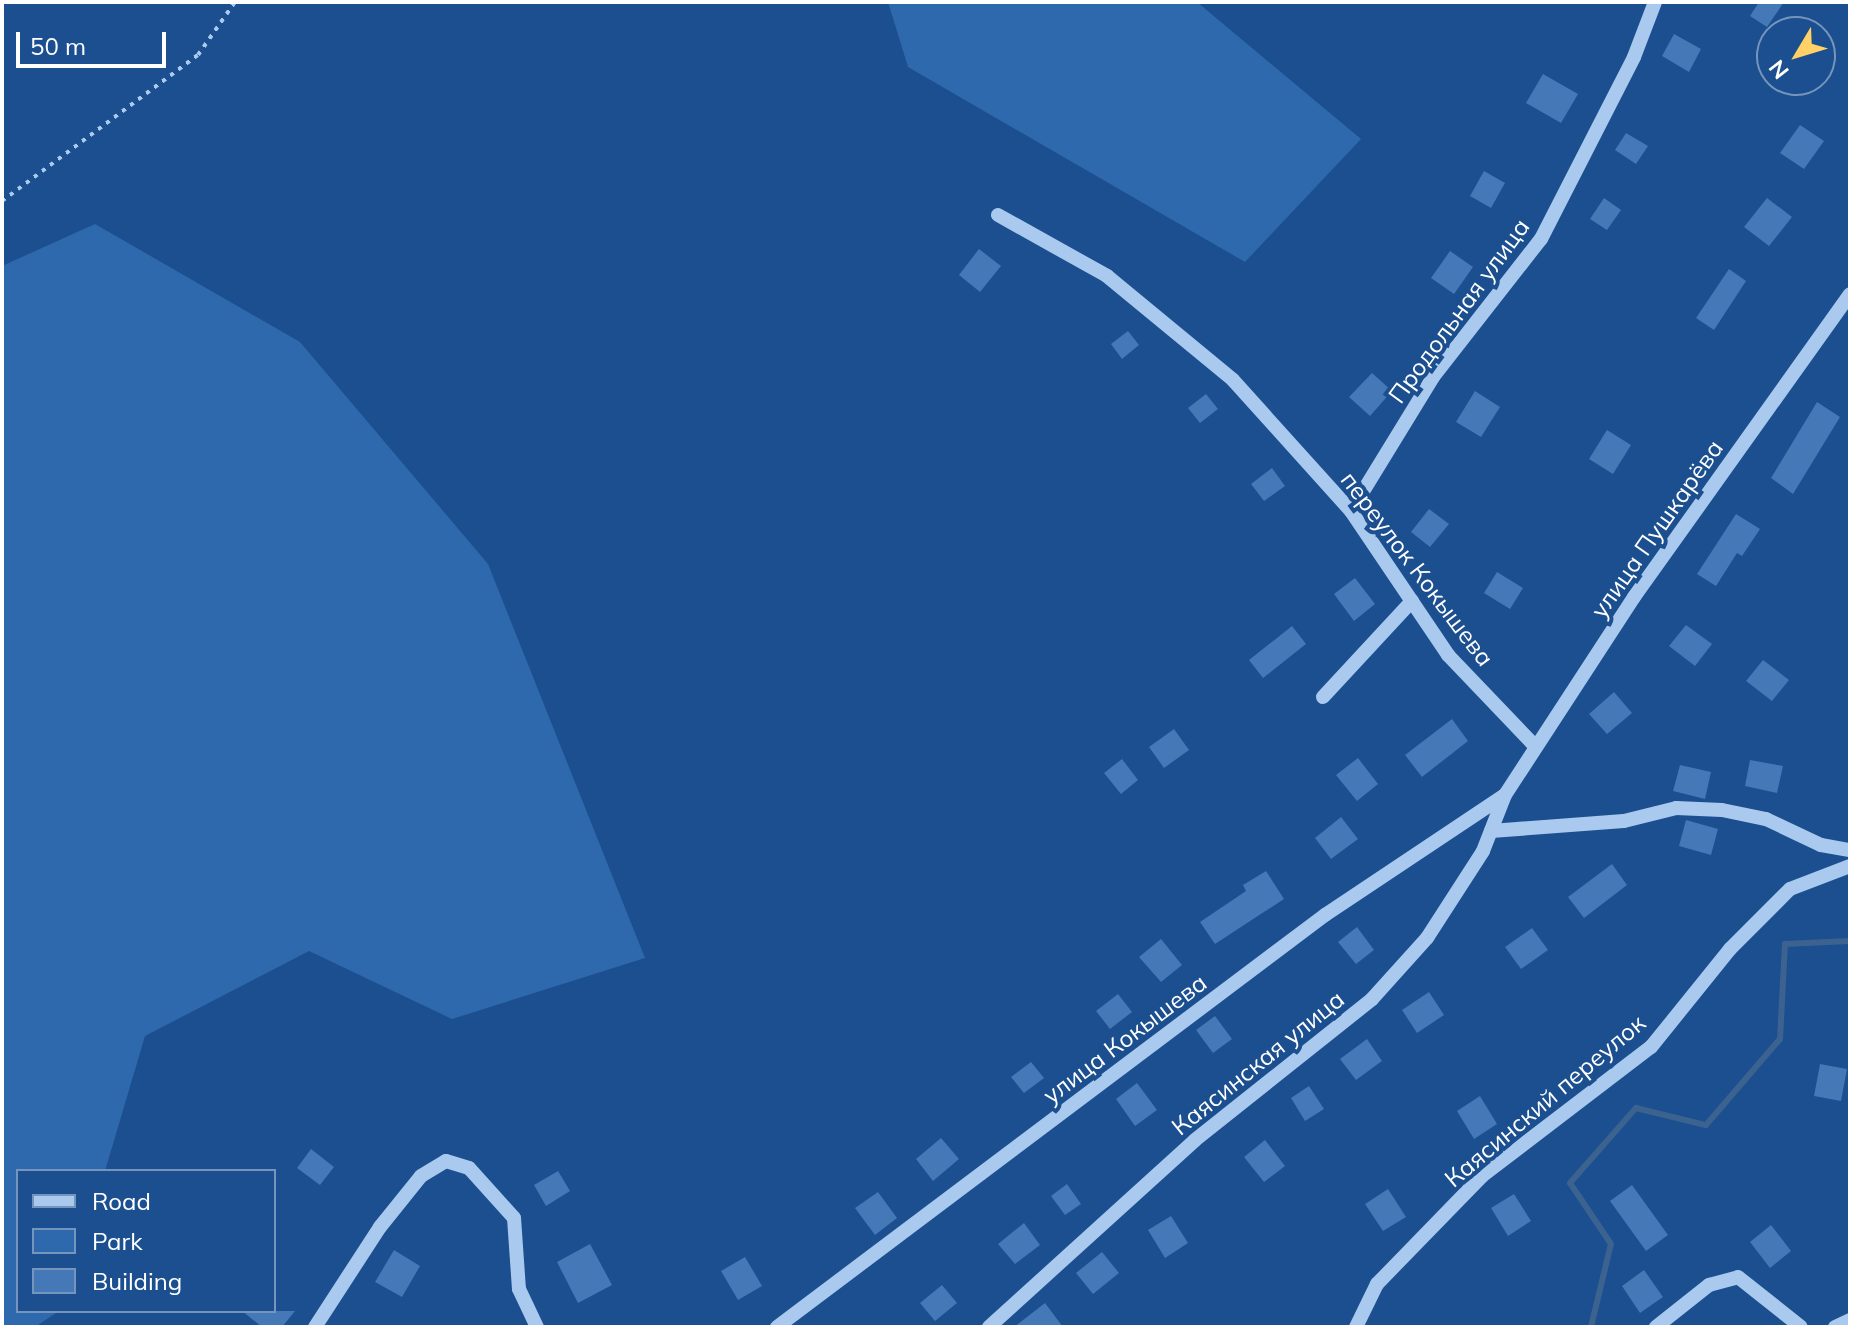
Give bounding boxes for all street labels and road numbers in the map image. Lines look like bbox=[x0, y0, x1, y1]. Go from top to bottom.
street label: Продольная улица bbox=[1382, 213, 1536, 409]
street label: улица Пушкарёва bbox=[1585, 434, 1729, 624]
street label: переулок Кокышева bbox=[1334, 466, 1500, 672]
street label: улица Кокышева bbox=[1037, 968, 1213, 1110]
street label: Каясинская улица bbox=[1166, 985, 1350, 1141]
street label: Каясинский переулок bbox=[1439, 1009, 1651, 1193]

